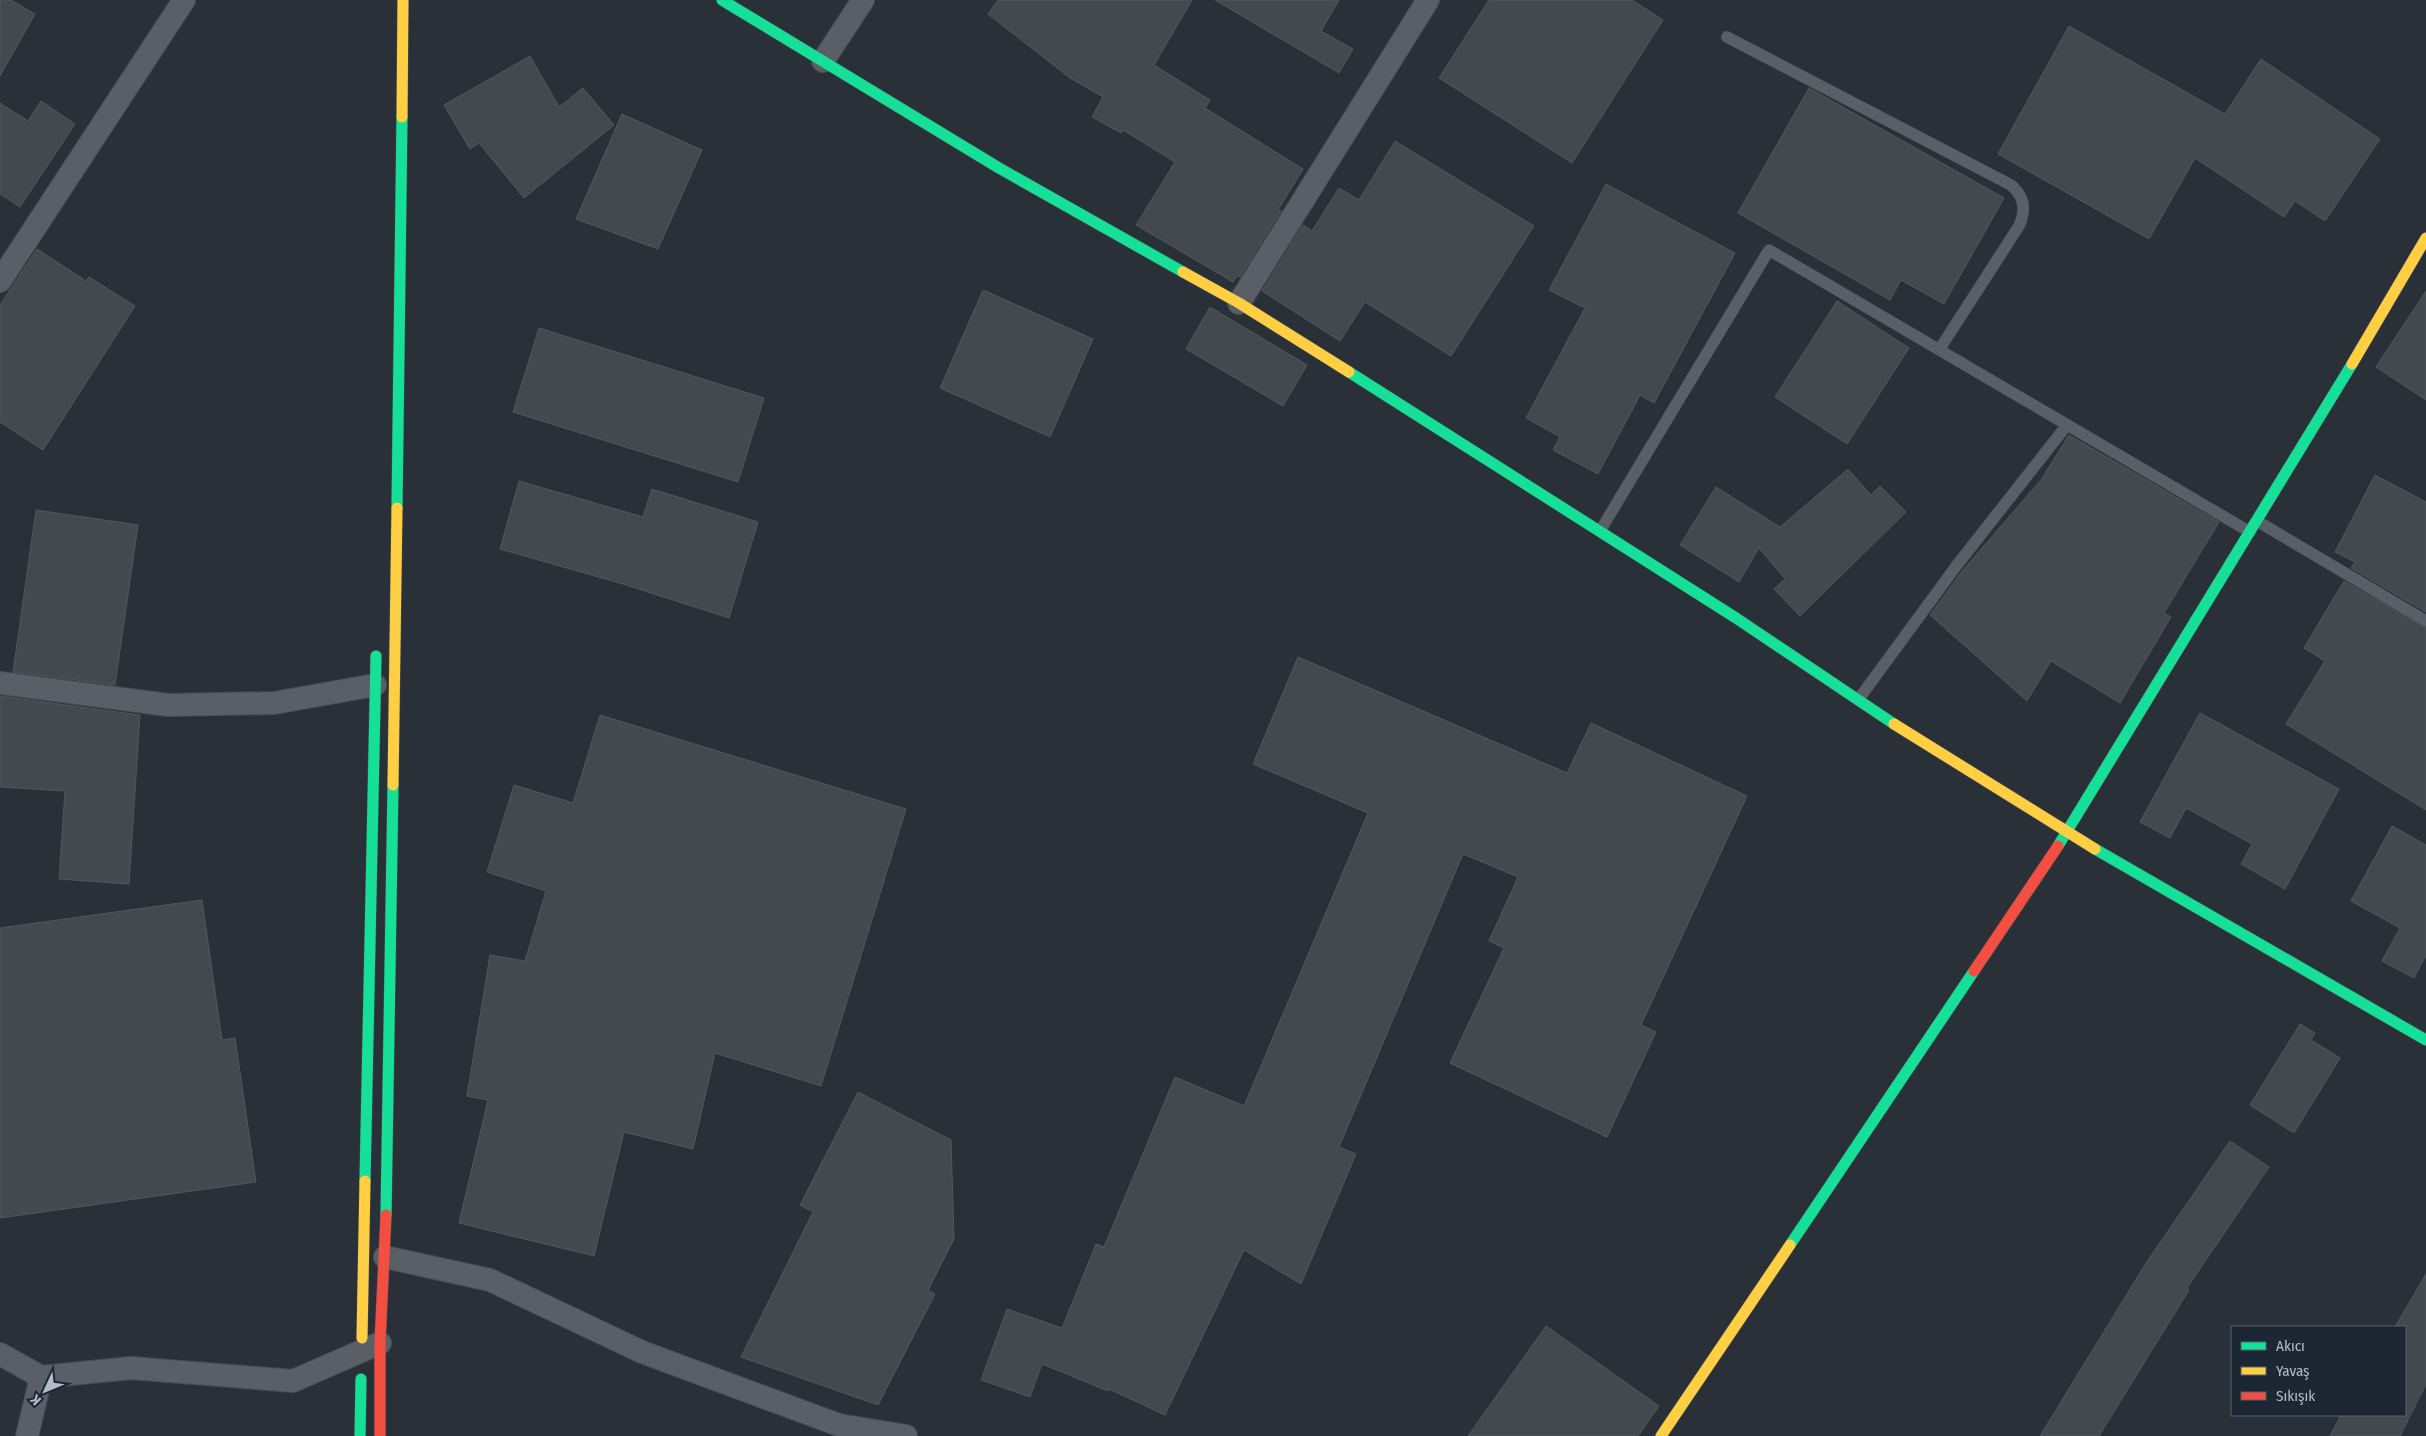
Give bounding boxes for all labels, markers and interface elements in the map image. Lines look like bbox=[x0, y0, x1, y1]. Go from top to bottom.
legend bbox=[2231, 1326, 2406, 1416]
text: Akıcı bbox=[2276, 1337, 2305, 1355]
text: Yavaş bbox=[2276, 1362, 2310, 1380]
north arrow bbox=[20, 1366, 70, 1416]
text: Sıkışık bbox=[2276, 1387, 2315, 1405]
text: K bbox=[26, 1390, 45, 1409]

